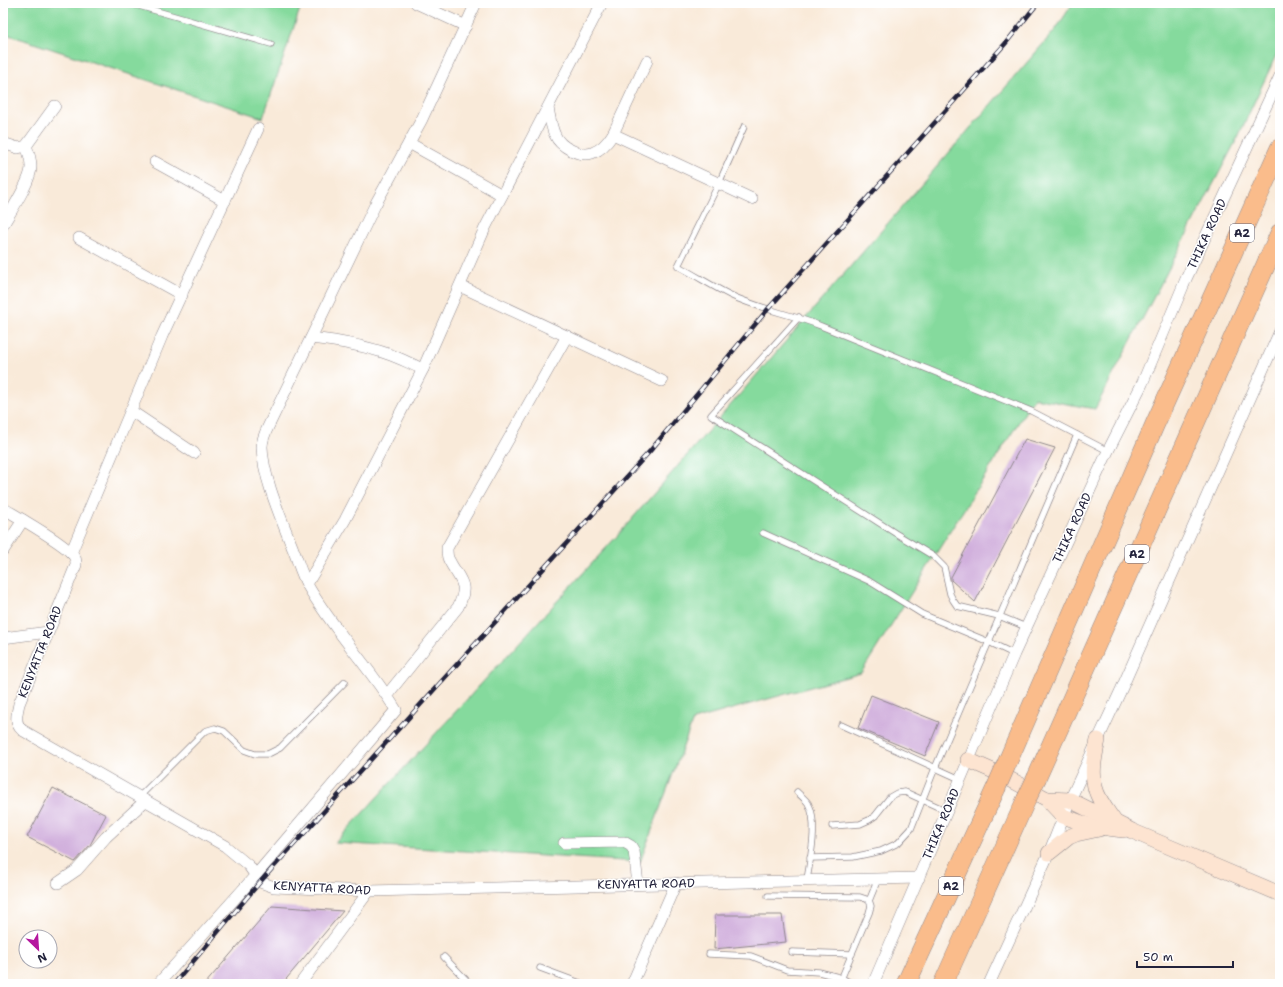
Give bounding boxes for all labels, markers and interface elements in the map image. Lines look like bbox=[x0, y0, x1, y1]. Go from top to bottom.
street label: THIKA ROAD bbox=[1184, 196, 1230, 272]
road number: A2 bbox=[1230, 224, 1254, 242]
street label: THIKA ROAD bbox=[1049, 490, 1095, 566]
road number: A2 bbox=[1125, 545, 1149, 563]
street label: KENYATTA ROAD bbox=[14, 604, 66, 700]
street label: THIKA ROAD bbox=[919, 786, 963, 862]
street label: KENYATTA ROAD bbox=[597, 875, 695, 893]
street label: KENYATTA ROAD bbox=[273, 877, 371, 899]
road number: A2 bbox=[939, 877, 963, 895]
north arrow bbox=[18, 929, 58, 969]
scale bar bbox=[1137, 943, 1233, 969]
text: N bbox=[35, 949, 49, 966]
text: 50 m bbox=[1143, 949, 1173, 965]

